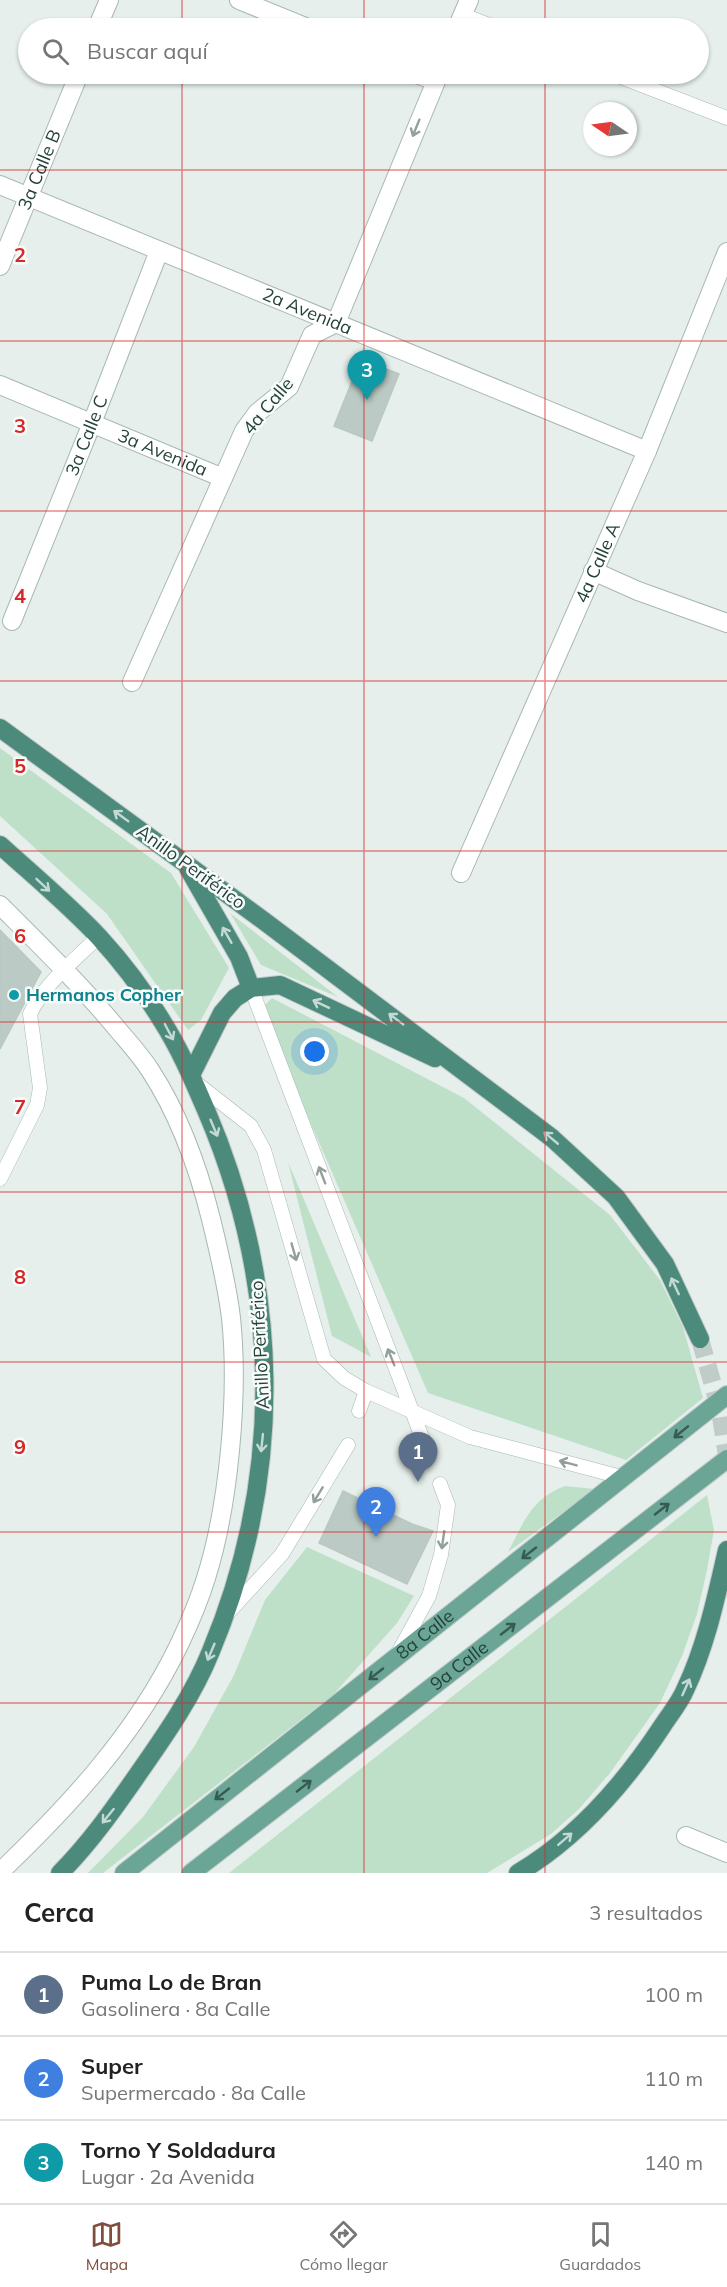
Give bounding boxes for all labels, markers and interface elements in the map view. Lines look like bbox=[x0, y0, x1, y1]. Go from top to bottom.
search box bbox=[18, 18, 709, 84]
icon: search bbox=[39, 35, 72, 68]
text: Buscar aquí bbox=[87, 37, 208, 65]
north arrow bbox=[583, 102, 637, 156]
one-way arrow bbox=[410, 118, 421, 136]
street label: 3a Calle B bbox=[12, 126, 66, 213]
text: 2 bbox=[14, 242, 26, 267]
street label: 2a Avenida bbox=[259, 282, 355, 339]
pin: 3 bbox=[348, 350, 386, 400]
street label: 4a Calle bbox=[237, 372, 298, 439]
street label: 3a Calle C bbox=[60, 392, 113, 479]
text: 3 bbox=[14, 413, 26, 438]
street label: 3a Avenida bbox=[114, 423, 211, 481]
street label: 4a Calle A bbox=[570, 519, 625, 606]
text: 4 bbox=[14, 583, 26, 608]
text: 5 bbox=[14, 753, 26, 778]
one-way arrow bbox=[113, 810, 129, 822]
street label: Anillo Periférico bbox=[132, 819, 250, 914]
one-way arrow bbox=[35, 878, 50, 892]
text: 6 bbox=[14, 923, 26, 948]
one-way arrow bbox=[220, 927, 232, 944]
place label: Hermanos Copher bbox=[26, 983, 182, 1006]
marker: Hermanos Copher bbox=[7, 988, 21, 1002]
one-way arrow bbox=[312, 998, 330, 1010]
one-way arrow bbox=[388, 1013, 404, 1026]
one-way arrow bbox=[164, 1023, 175, 1041]
your location bbox=[300, 1037, 329, 1066]
text: 7 bbox=[14, 1094, 26, 1119]
one-way arrow bbox=[209, 1119, 220, 1137]
one-way arrow bbox=[543, 1131, 559, 1144]
one-way arrow bbox=[315, 1166, 326, 1185]
one-way arrow bbox=[288, 1242, 300, 1261]
text: 8 bbox=[14, 1264, 26, 1289]
one-way arrow bbox=[669, 1277, 681, 1295]
street label: Anillo Periférico bbox=[245, 1280, 274, 1410]
one-way arrow bbox=[385, 1348, 396, 1367]
one-way arrow bbox=[674, 1425, 690, 1438]
one-way arrow bbox=[256, 1432, 267, 1452]
pin: 1 bbox=[398, 1432, 438, 1482]
text: 9 bbox=[14, 1434, 26, 1459]
one-way arrow bbox=[559, 1457, 578, 1468]
one-way arrow bbox=[312, 1486, 324, 1503]
pin: 2 bbox=[356, 1488, 395, 1537]
one-way arrow bbox=[654, 1503, 670, 1516]
one-way arrow bbox=[437, 1530, 448, 1550]
one-way arrow bbox=[521, 1547, 537, 1560]
street label: 8a Calle bbox=[391, 1604, 458, 1664]
one-way arrow bbox=[500, 1622, 516, 1635]
street label: 9a Calle bbox=[425, 1636, 493, 1695]
one-way arrow bbox=[205, 1642, 216, 1660]
one-way arrow bbox=[368, 1668, 384, 1680]
one-way arrow bbox=[680, 1679, 692, 1697]
one-way arrow bbox=[296, 1780, 312, 1793]
one-way arrow bbox=[215, 1788, 231, 1801]
one-way arrow bbox=[101, 1808, 114, 1824]
one-way arrow bbox=[558, 1832, 573, 1846]
text: Cerca bbox=[24, 1896, 94, 1929]
text: 3 resultados bbox=[589, 1900, 703, 1925]
text: Puma Lo de Bran bbox=[81, 1968, 262, 1996]
text: 1 bbox=[38, 1982, 50, 2007]
text: 100 m bbox=[644, 1982, 703, 2007]
text: Gasolinera · 8a Calle bbox=[81, 1996, 270, 2021]
text: Super bbox=[81, 2052, 143, 2080]
text: 2 bbox=[38, 2066, 50, 2091]
text: 110 m bbox=[644, 2066, 703, 2091]
text: Supermercado · 8a Calle bbox=[81, 2080, 306, 2105]
text: Torno Y Soldadura bbox=[81, 2136, 276, 2164]
text: 3 bbox=[38, 2150, 50, 2175]
text: 140 m bbox=[644, 2150, 703, 2175]
text: Lugar · 2a Avenida bbox=[81, 2164, 255, 2189]
tab: Mapa bbox=[86, 2218, 128, 2274]
tab: Cómo llegar bbox=[300, 2218, 388, 2274]
tab: Guardados bbox=[559, 2218, 641, 2274]

